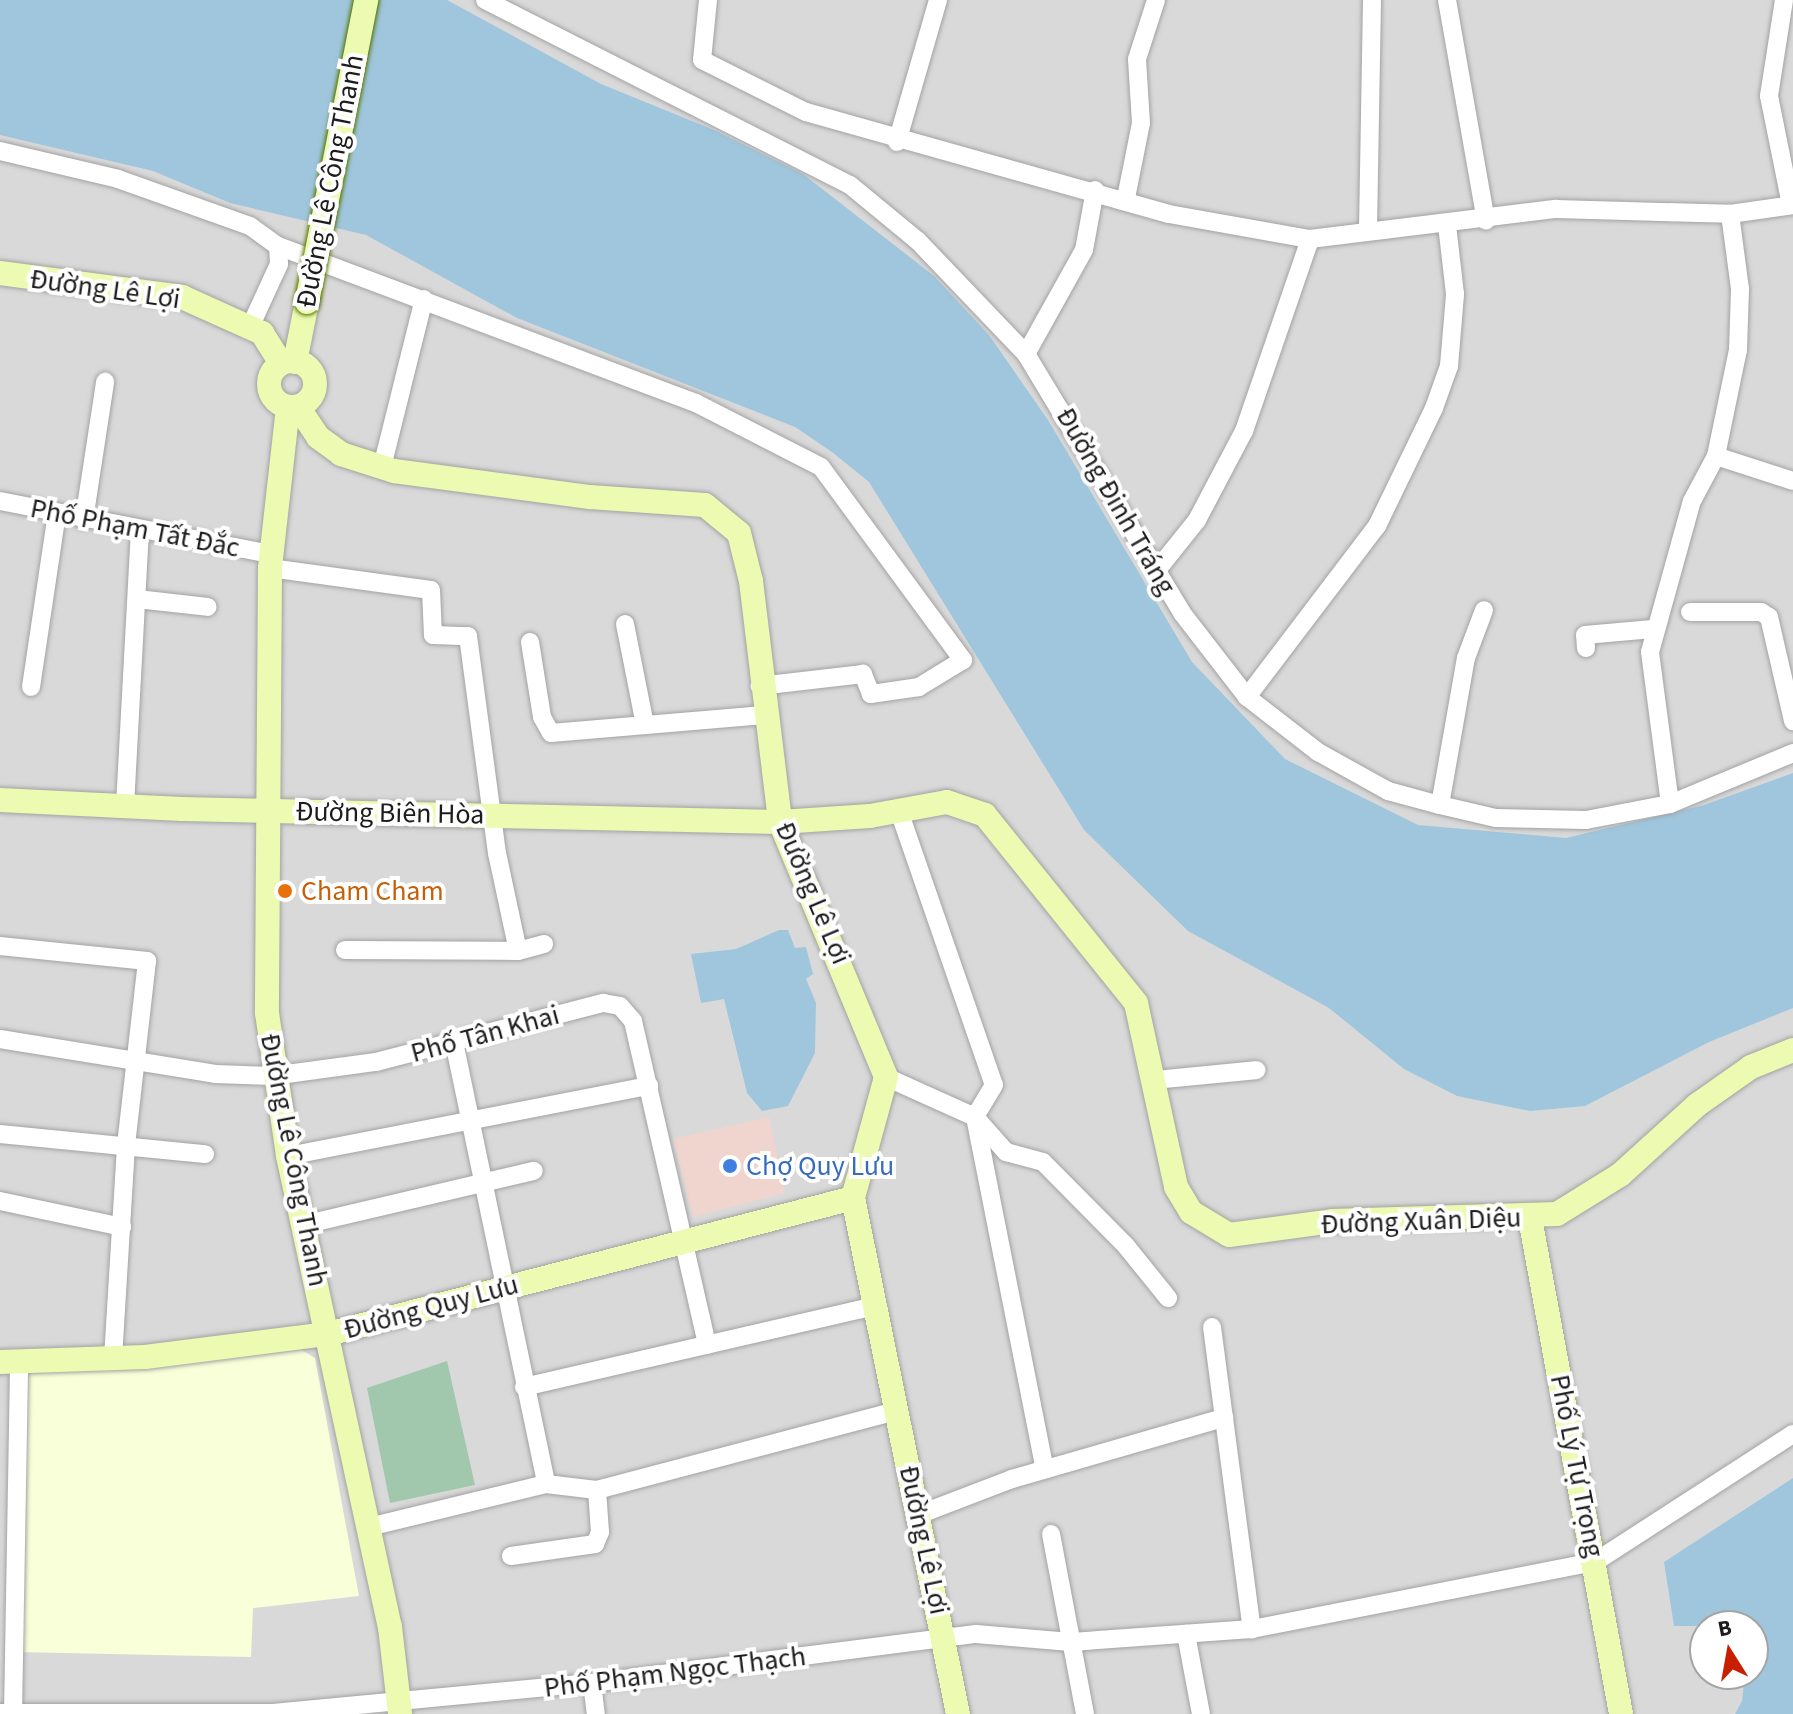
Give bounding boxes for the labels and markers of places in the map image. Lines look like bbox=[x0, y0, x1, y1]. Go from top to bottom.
place label: Cham Cham bbox=[301, 874, 444, 908]
marker: Cham Cham bbox=[276, 882, 294, 900]
place label: Chợ Quy Lưu bbox=[746, 1149, 894, 1183]
marker: Chợ Quy Lưu bbox=[721, 1157, 739, 1175]

